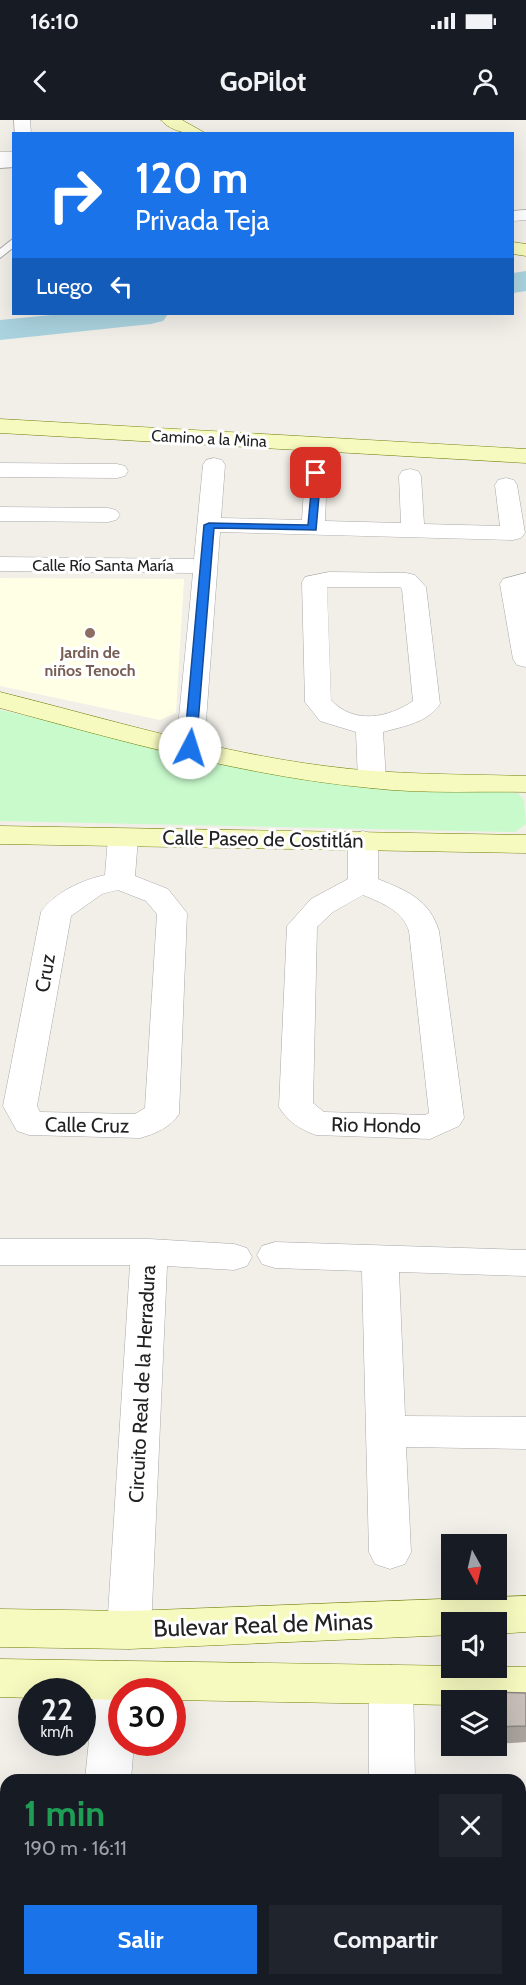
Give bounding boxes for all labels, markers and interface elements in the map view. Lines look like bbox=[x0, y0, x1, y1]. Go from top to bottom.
text: 16:10 bbox=[30, 8, 79, 35]
icon: back bbox=[24, 65, 57, 98]
text: GoPilot bbox=[220, 65, 306, 98]
icon: person bbox=[469, 65, 502, 98]
text: 120 m bbox=[135, 152, 248, 204]
icon: right bbox=[36, 156, 114, 234]
text: Privada Teja bbox=[135, 204, 269, 237]
icon: left bbox=[105, 270, 138, 303]
text: Luego bbox=[36, 273, 93, 300]
street label: Camino a la Mina bbox=[151, 426, 267, 451]
pin bbox=[290, 447, 341, 498]
icon: arrive bbox=[299, 456, 332, 489]
street label: Calle Río Santa María bbox=[32, 556, 174, 575]
marker: Jardin de niños Tenoch bbox=[83, 626, 97, 640]
place label: Jardin de niños Tenoch bbox=[45, 643, 135, 680]
position arrow bbox=[158, 716, 222, 780]
street label: Calle Paseo de Costitlán bbox=[162, 825, 364, 853]
street label: Cruz bbox=[30, 952, 60, 994]
street label: Calle Cruz bbox=[45, 1112, 129, 1138]
street label: Rio Hondo bbox=[331, 1112, 421, 1138]
street label: Circuito Real de la Herradura bbox=[124, 1264, 160, 1504]
north arrow bbox=[441, 1534, 507, 1600]
map controls bbox=[441, 1534, 507, 1756]
street label: Bulevar Real de Minas bbox=[153, 1606, 373, 1643]
button: sound bbox=[441, 1612, 507, 1678]
speed limit sign: 30 bbox=[108, 1678, 186, 1756]
button: layers bbox=[441, 1690, 507, 1756]
text: 22 bbox=[41, 1691, 73, 1728]
text: km/h bbox=[41, 1723, 73, 1741]
text: 1 min bbox=[24, 1791, 105, 1835]
button: close bbox=[439, 1794, 502, 1857]
text: 190 m · 16:11 bbox=[24, 1836, 127, 1860]
button: Salir bbox=[24, 1905, 257, 1974]
button: Compartir bbox=[269, 1905, 502, 1974]

